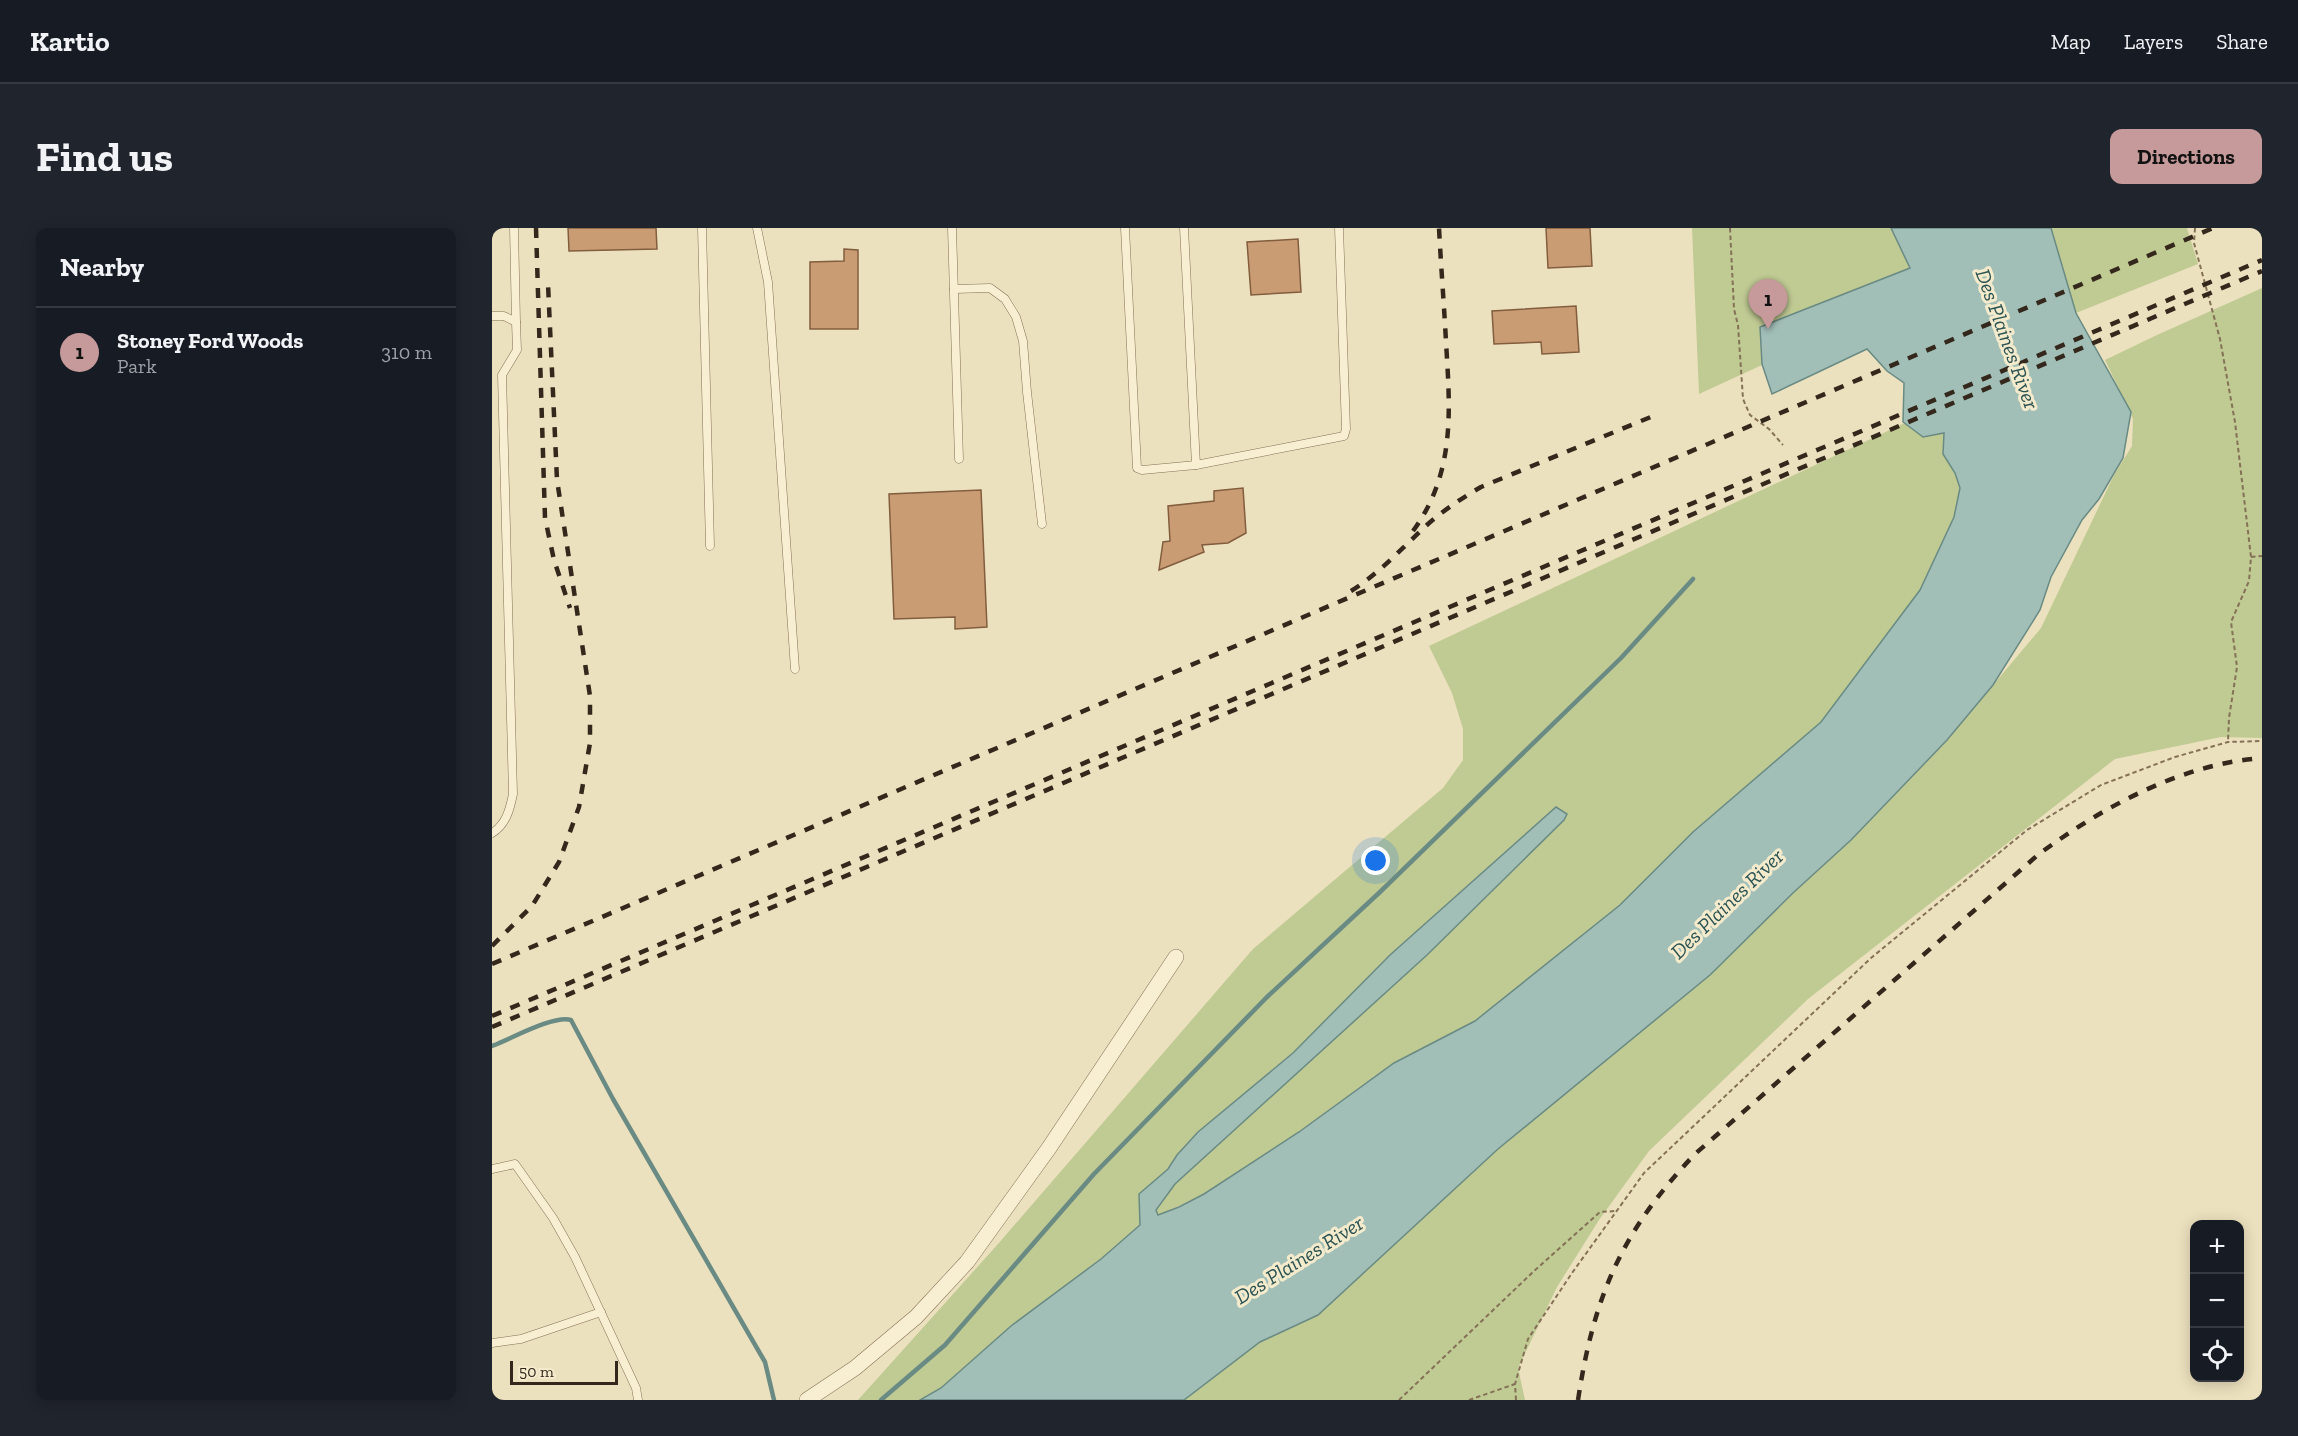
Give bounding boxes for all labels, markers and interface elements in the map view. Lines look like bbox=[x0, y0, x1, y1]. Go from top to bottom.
text: Kartio bbox=[30, 25, 110, 58]
text: Map bbox=[2051, 29, 2091, 54]
text: Layers bbox=[2124, 29, 2183, 54]
text: Share bbox=[2216, 29, 2268, 54]
button: Directions bbox=[2110, 129, 2262, 184]
text: Find us bbox=[36, 131, 173, 182]
text: Nearby bbox=[60, 251, 144, 283]
water label: Des Plaines River bbox=[1971, 265, 2045, 413]
pin: 1 bbox=[1748, 279, 1788, 329]
text: Stoney Ford Woods bbox=[117, 327, 303, 354]
text: 1 bbox=[75, 340, 84, 364]
text: 310 m bbox=[381, 340, 432, 364]
text: Park bbox=[117, 354, 157, 378]
water label: Des Plaines River bbox=[1665, 843, 1789, 964]
your location bbox=[1361, 846, 1390, 875]
water label: Des Plaines River bbox=[1230, 1210, 1368, 1309]
map controls bbox=[2190, 1220, 2244, 1382]
button: + bbox=[2190, 1220, 2244, 1274]
button: − bbox=[2190, 1274, 2244, 1328]
button: locate bbox=[2190, 1328, 2244, 1382]
scale bar bbox=[510, 1358, 618, 1386]
text: 50 m bbox=[519, 1362, 554, 1381]

